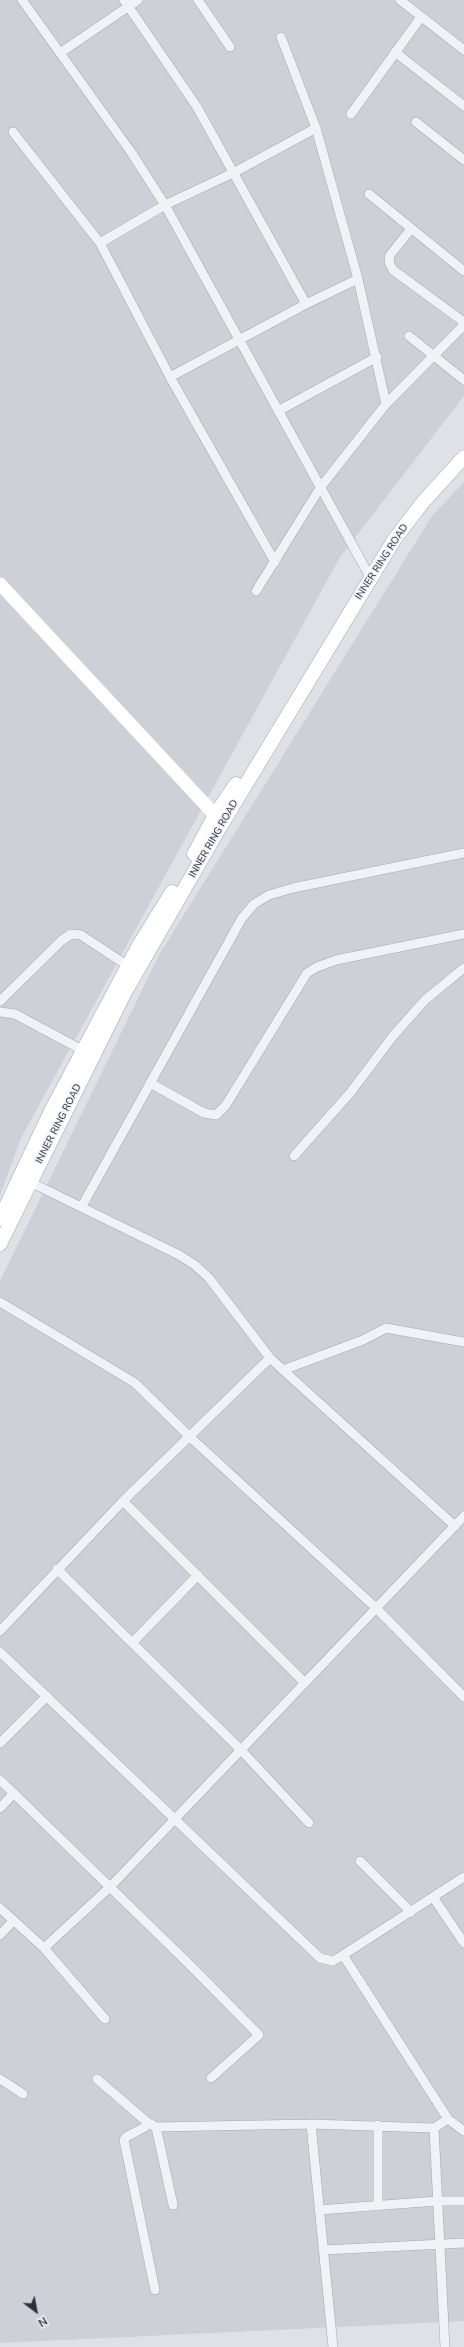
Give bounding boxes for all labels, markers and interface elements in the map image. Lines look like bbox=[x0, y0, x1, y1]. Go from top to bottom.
street label: INNER RING ROAD bbox=[353, 522, 411, 602]
street label: INNER RING ROAD bbox=[187, 798, 241, 880]
street label: INNER RING ROAD bbox=[34, 1082, 84, 1166]
north arrow bbox=[16, 2291, 56, 2331]
text: N bbox=[35, 2313, 50, 2330]

